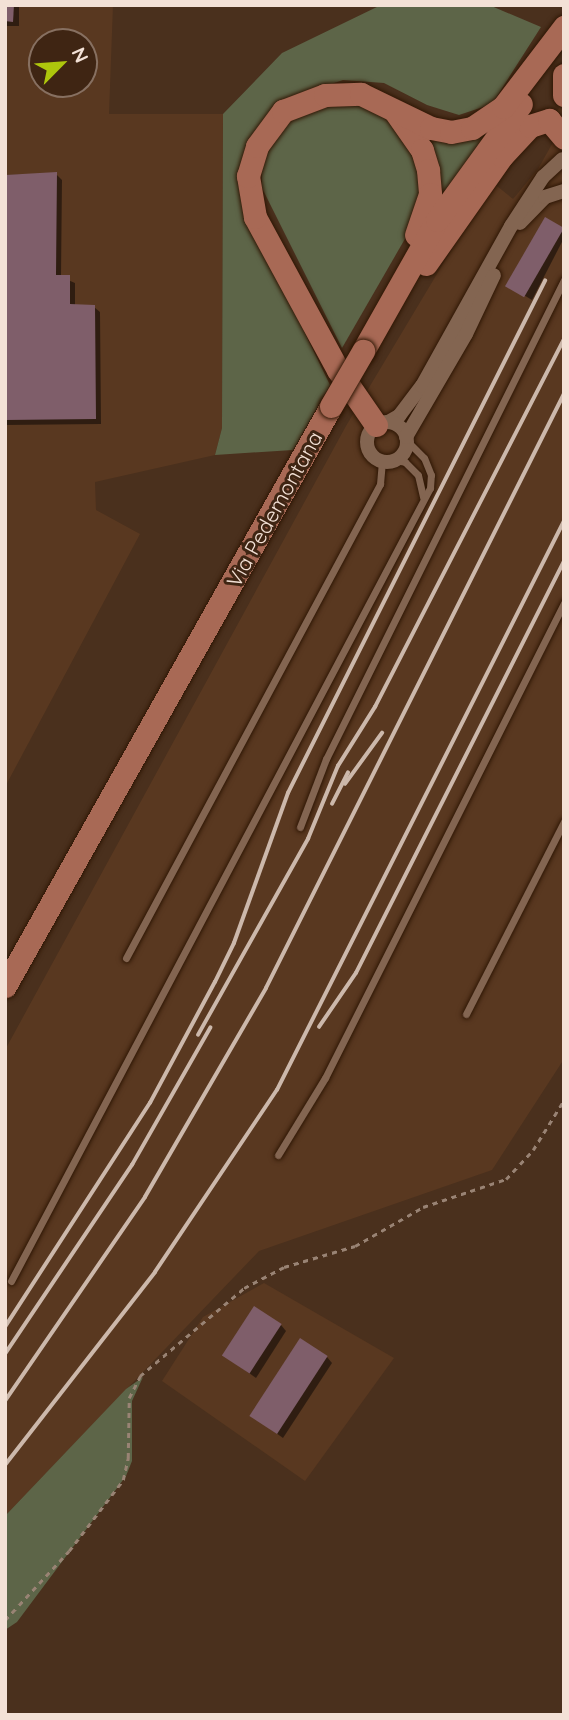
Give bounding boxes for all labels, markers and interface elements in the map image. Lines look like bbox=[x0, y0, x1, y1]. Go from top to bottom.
north arrow bbox=[28, 28, 98, 98]
text: N bbox=[66, 44, 94, 66]
street label: Via Pedemontana bbox=[221, 427, 327, 591]

